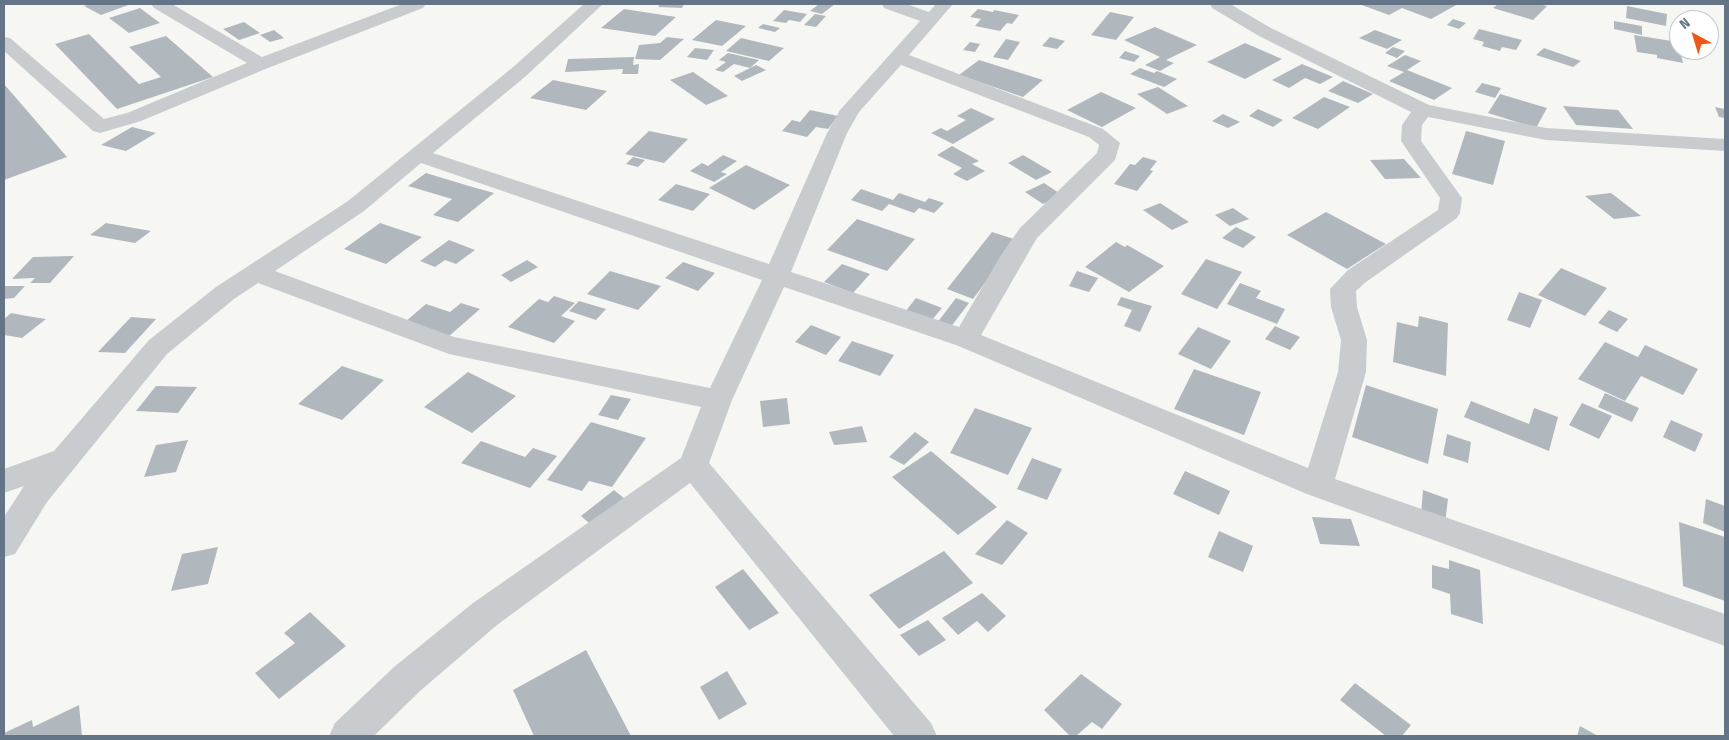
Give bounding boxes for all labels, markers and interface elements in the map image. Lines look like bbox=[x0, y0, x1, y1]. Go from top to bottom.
north arrow bbox=[1669, 10, 1719, 60]
text: N bbox=[1676, 14, 1693, 33]

